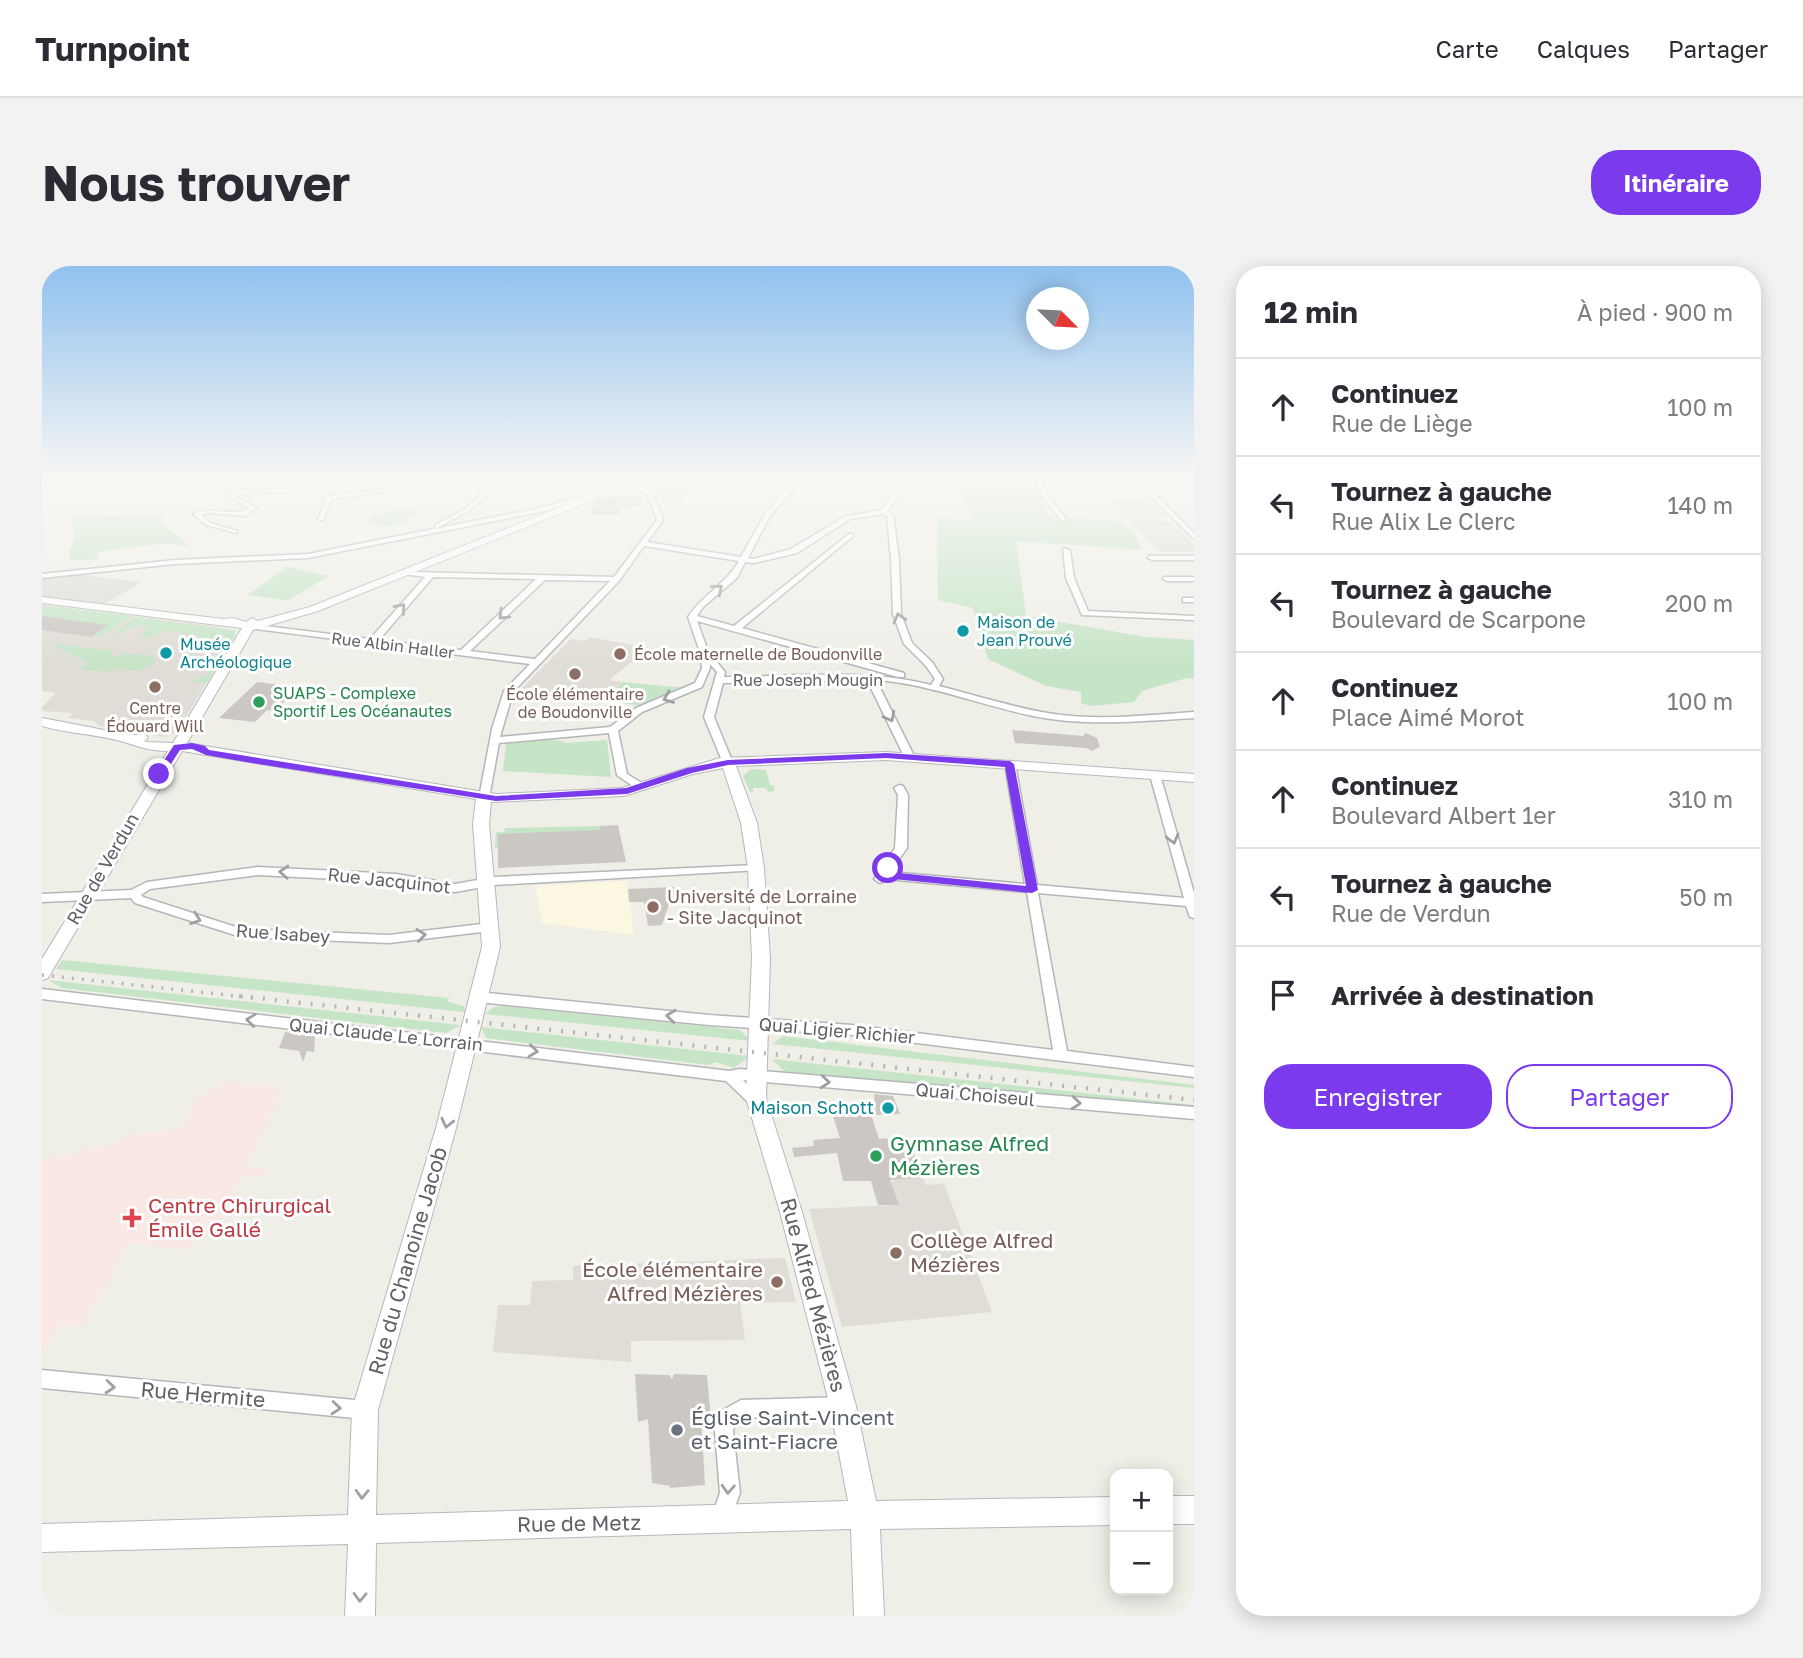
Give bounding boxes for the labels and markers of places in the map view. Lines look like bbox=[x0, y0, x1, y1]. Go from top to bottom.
place label: Maison de Jean Prouvé bbox=[977, 612, 1072, 650]
marker: Maison de Jean Prouvé bbox=[955, 623, 971, 639]
place label: Musée Archéologique bbox=[180, 634, 292, 672]
place label: École maternelle de Boudonville bbox=[634, 644, 882, 664]
marker: Musée Archéologique bbox=[158, 645, 174, 661]
marker: École maternelle de Boudonville bbox=[612, 646, 628, 662]
marker: École élémentaire de Boudonville bbox=[567, 666, 583, 682]
marker: Centre Édouard Will bbox=[147, 679, 163, 695]
place label: SUAPS - Complexe Sportif Les Océanautes bbox=[273, 683, 452, 721]
place label: École élémentaire de Boudonville bbox=[506, 684, 644, 722]
marker: SUAPS - Complexe Sportif Les Océanautes bbox=[251, 694, 267, 710]
place label: Centre Édouard Will bbox=[106, 698, 204, 736]
place label: Université de Lorraine - Site Jacquinot bbox=[667, 885, 857, 928]
marker: Université de Lorraine - Site Jacquinot bbox=[645, 899, 661, 915]
place label: Maison Schott bbox=[750, 1096, 874, 1118]
marker: Maison Schott bbox=[880, 1100, 896, 1116]
place label: Gymnase Alfred Mézières bbox=[890, 1130, 1049, 1180]
marker: Gymnase Alfred Mézières bbox=[868, 1148, 884, 1164]
place label: Centre Chirurgical Émile Gallé bbox=[148, 1192, 331, 1242]
marker: Centre Chirurgical Émile Gallé bbox=[122, 1208, 142, 1228]
place label: Collège Alfred Mézières bbox=[910, 1227, 1053, 1277]
marker: Collège Alfred Mézières bbox=[888, 1245, 904, 1261]
place label: École élémentaire Alfred Mézières bbox=[582, 1256, 763, 1306]
marker: École élémentaire Alfred Mézières bbox=[769, 1274, 785, 1290]
place label: Église Saint-Vincent et Saint-Fiacre bbox=[691, 1404, 894, 1454]
marker: Église Saint-Vincent et Saint-Fiacre bbox=[669, 1422, 685, 1438]

